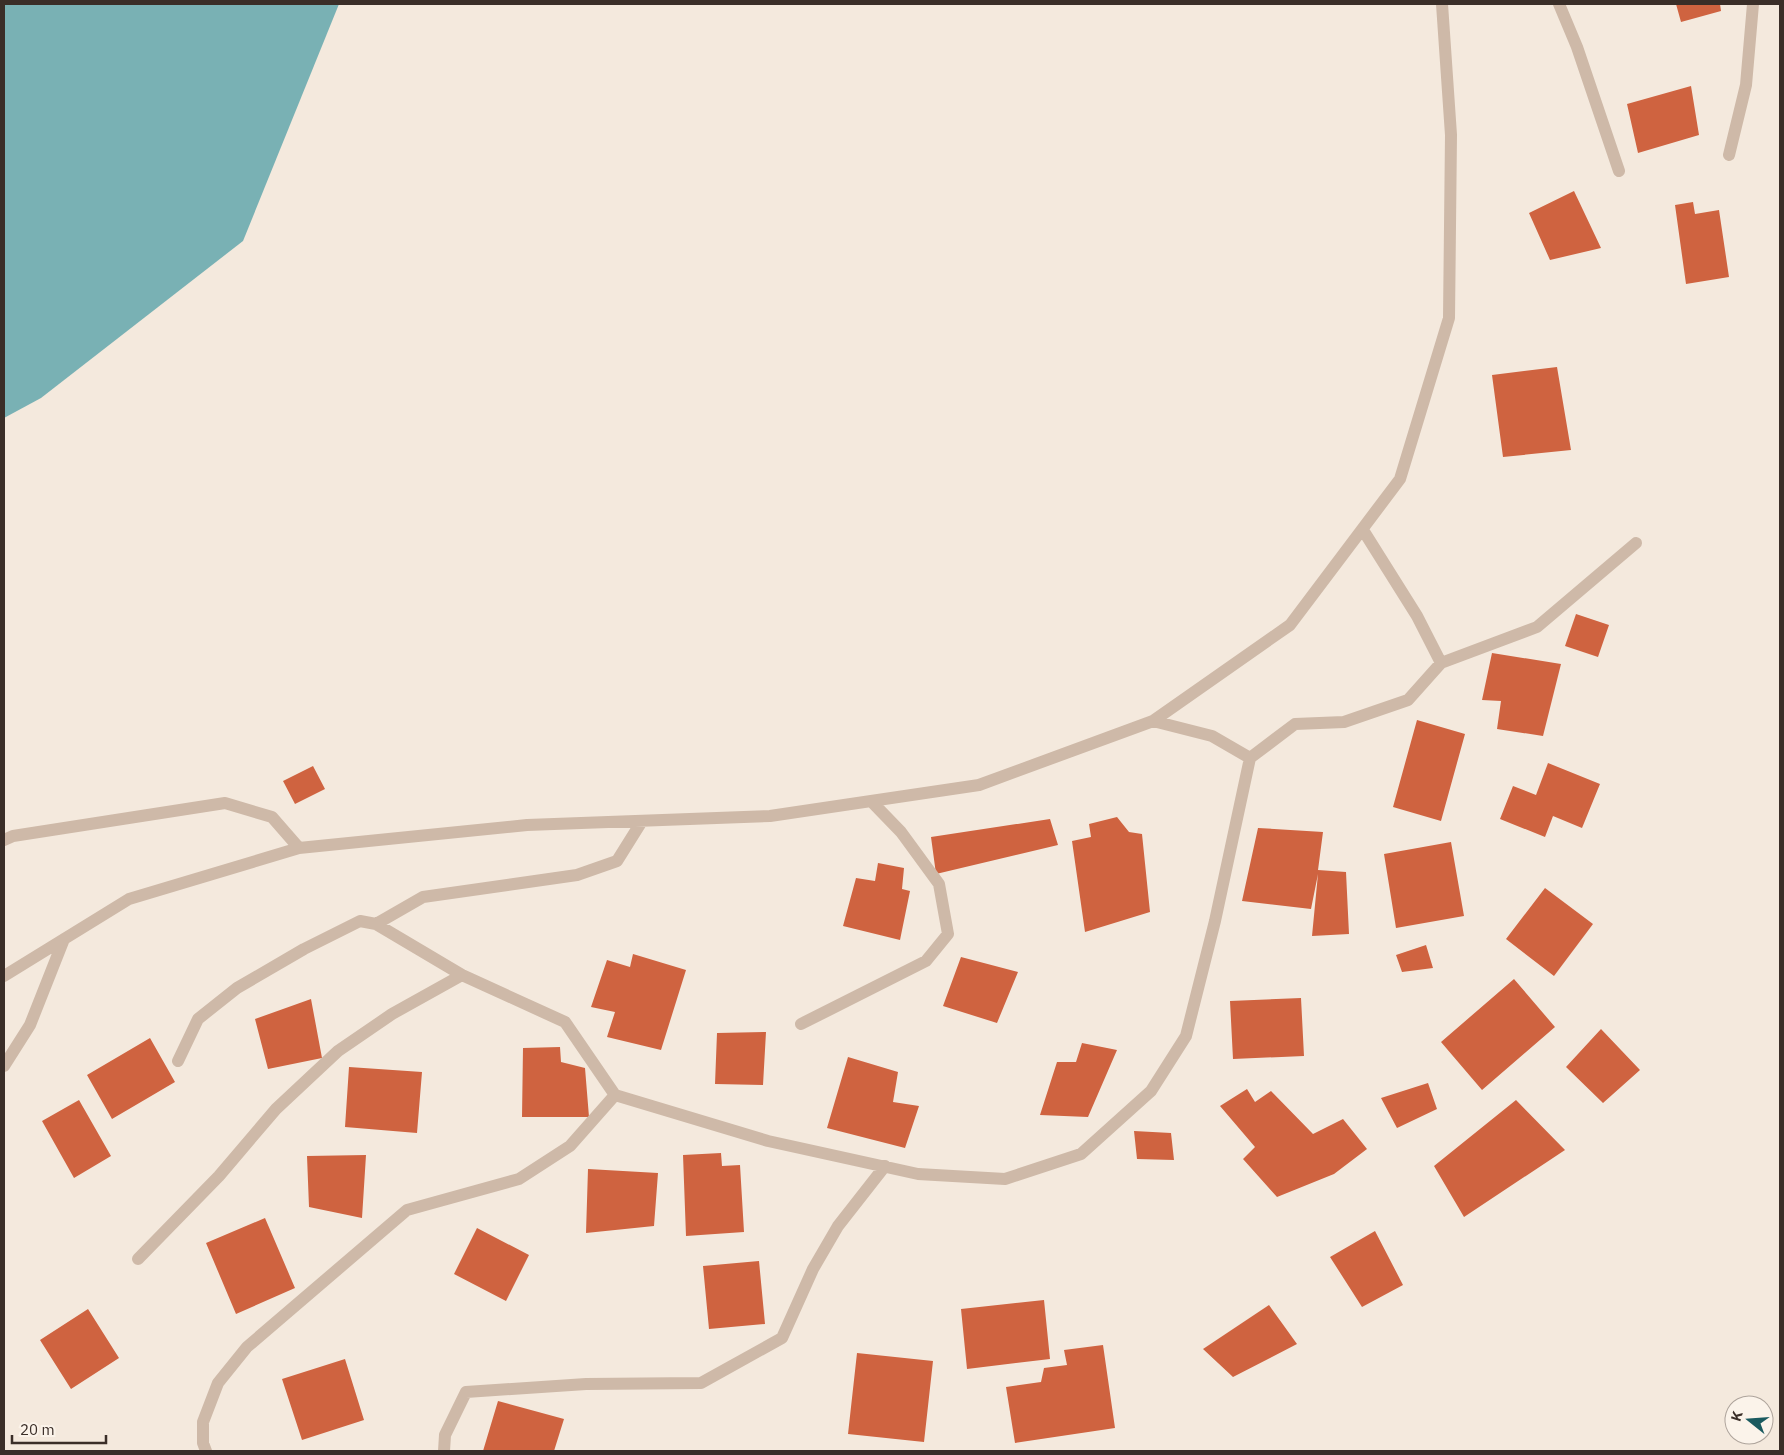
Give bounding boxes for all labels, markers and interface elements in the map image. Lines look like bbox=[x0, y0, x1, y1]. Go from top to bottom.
north arrow bbox=[1724, 1395, 1774, 1445]
text: K bbox=[1727, 1409, 1747, 1423]
scale bar bbox=[12, 1412, 106, 1444]
text: 20 m bbox=[20, 1420, 55, 1439]

